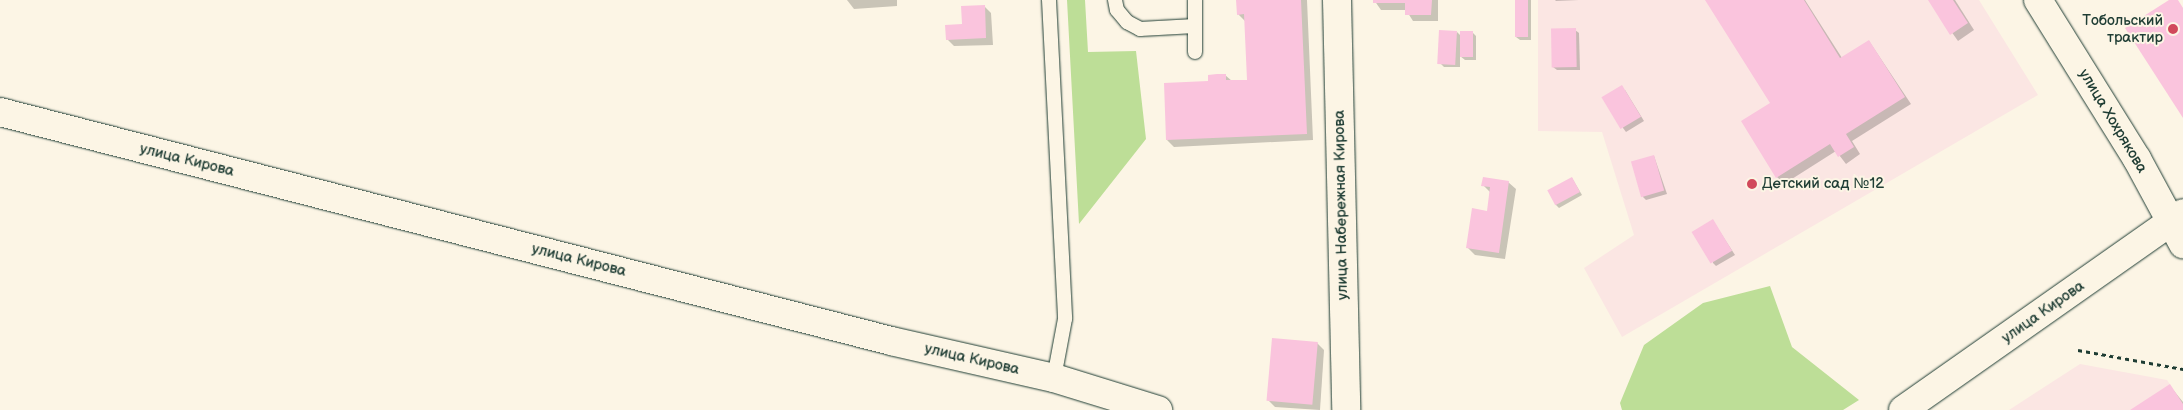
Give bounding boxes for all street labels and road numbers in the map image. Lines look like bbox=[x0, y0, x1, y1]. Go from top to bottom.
street label: улица Хохрякова bbox=[2075, 66, 2151, 176]
street label: улица Набережная Кирова bbox=[1330, 110, 1352, 300]
street label: улица Кирова bbox=[138, 140, 236, 180]
street label: улица Кирова bbox=[530, 240, 628, 280]
street label: улица Кирова bbox=[1998, 277, 2088, 347]
street label: улица Кирова bbox=[923, 339, 1021, 379]

